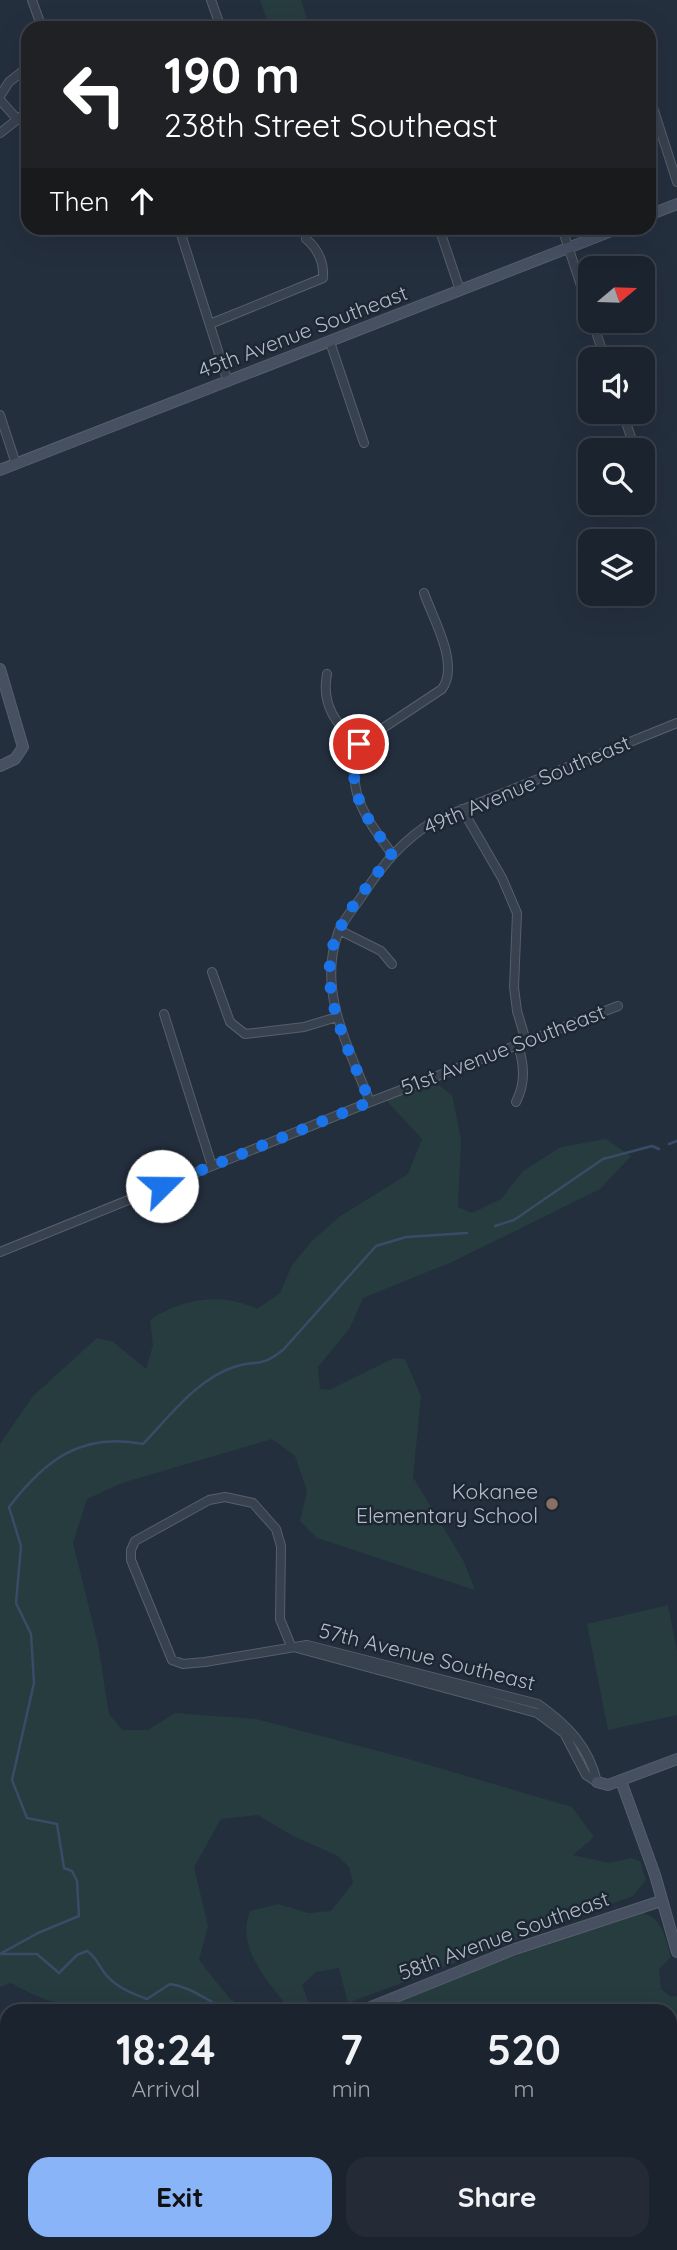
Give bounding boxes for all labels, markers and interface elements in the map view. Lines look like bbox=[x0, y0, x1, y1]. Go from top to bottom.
text: 190 m bbox=[164, 44, 300, 105]
icon: left bbox=[49, 49, 140, 140]
text: 238th Street Southeast bbox=[164, 105, 498, 145]
icon: ahead bbox=[123, 182, 161, 220]
text: Then bbox=[49, 185, 109, 218]
north arrow bbox=[578, 256, 654, 332]
map controls bbox=[578, 256, 655, 606]
street label: 45th Avenue Southeast bbox=[194, 279, 411, 383]
button: sound bbox=[578, 347, 655, 424]
button: search bbox=[578, 438, 655, 515]
button: layers bbox=[578, 529, 655, 606]
pin bbox=[329, 714, 389, 774]
icon: arrive bbox=[340, 725, 378, 763]
street label: 49th Avenue Southeast bbox=[419, 729, 634, 839]
street label: 51st Avenue Southeast bbox=[397, 998, 608, 1100]
position arrow bbox=[125, 1149, 199, 1223]
place label: Kokanee Elementary School bbox=[356, 1478, 538, 1528]
marker: Kokanee Elementary School bbox=[544, 1496, 560, 1512]
street label: 57th Avenue Southeast bbox=[317, 1617, 538, 1695]
street label: 58th Avenue Southeast bbox=[395, 1885, 613, 1985]
text: 18:24 bbox=[116, 2023, 216, 2076]
text: 7 bbox=[340, 2023, 363, 2076]
text: 520 bbox=[487, 2023, 561, 2076]
text: Arrival bbox=[131, 2074, 200, 2103]
text: min bbox=[332, 2074, 371, 2103]
text: m bbox=[513, 2074, 534, 2103]
button: Exit bbox=[28, 2157, 332, 2237]
button: Share bbox=[346, 2157, 649, 2237]

